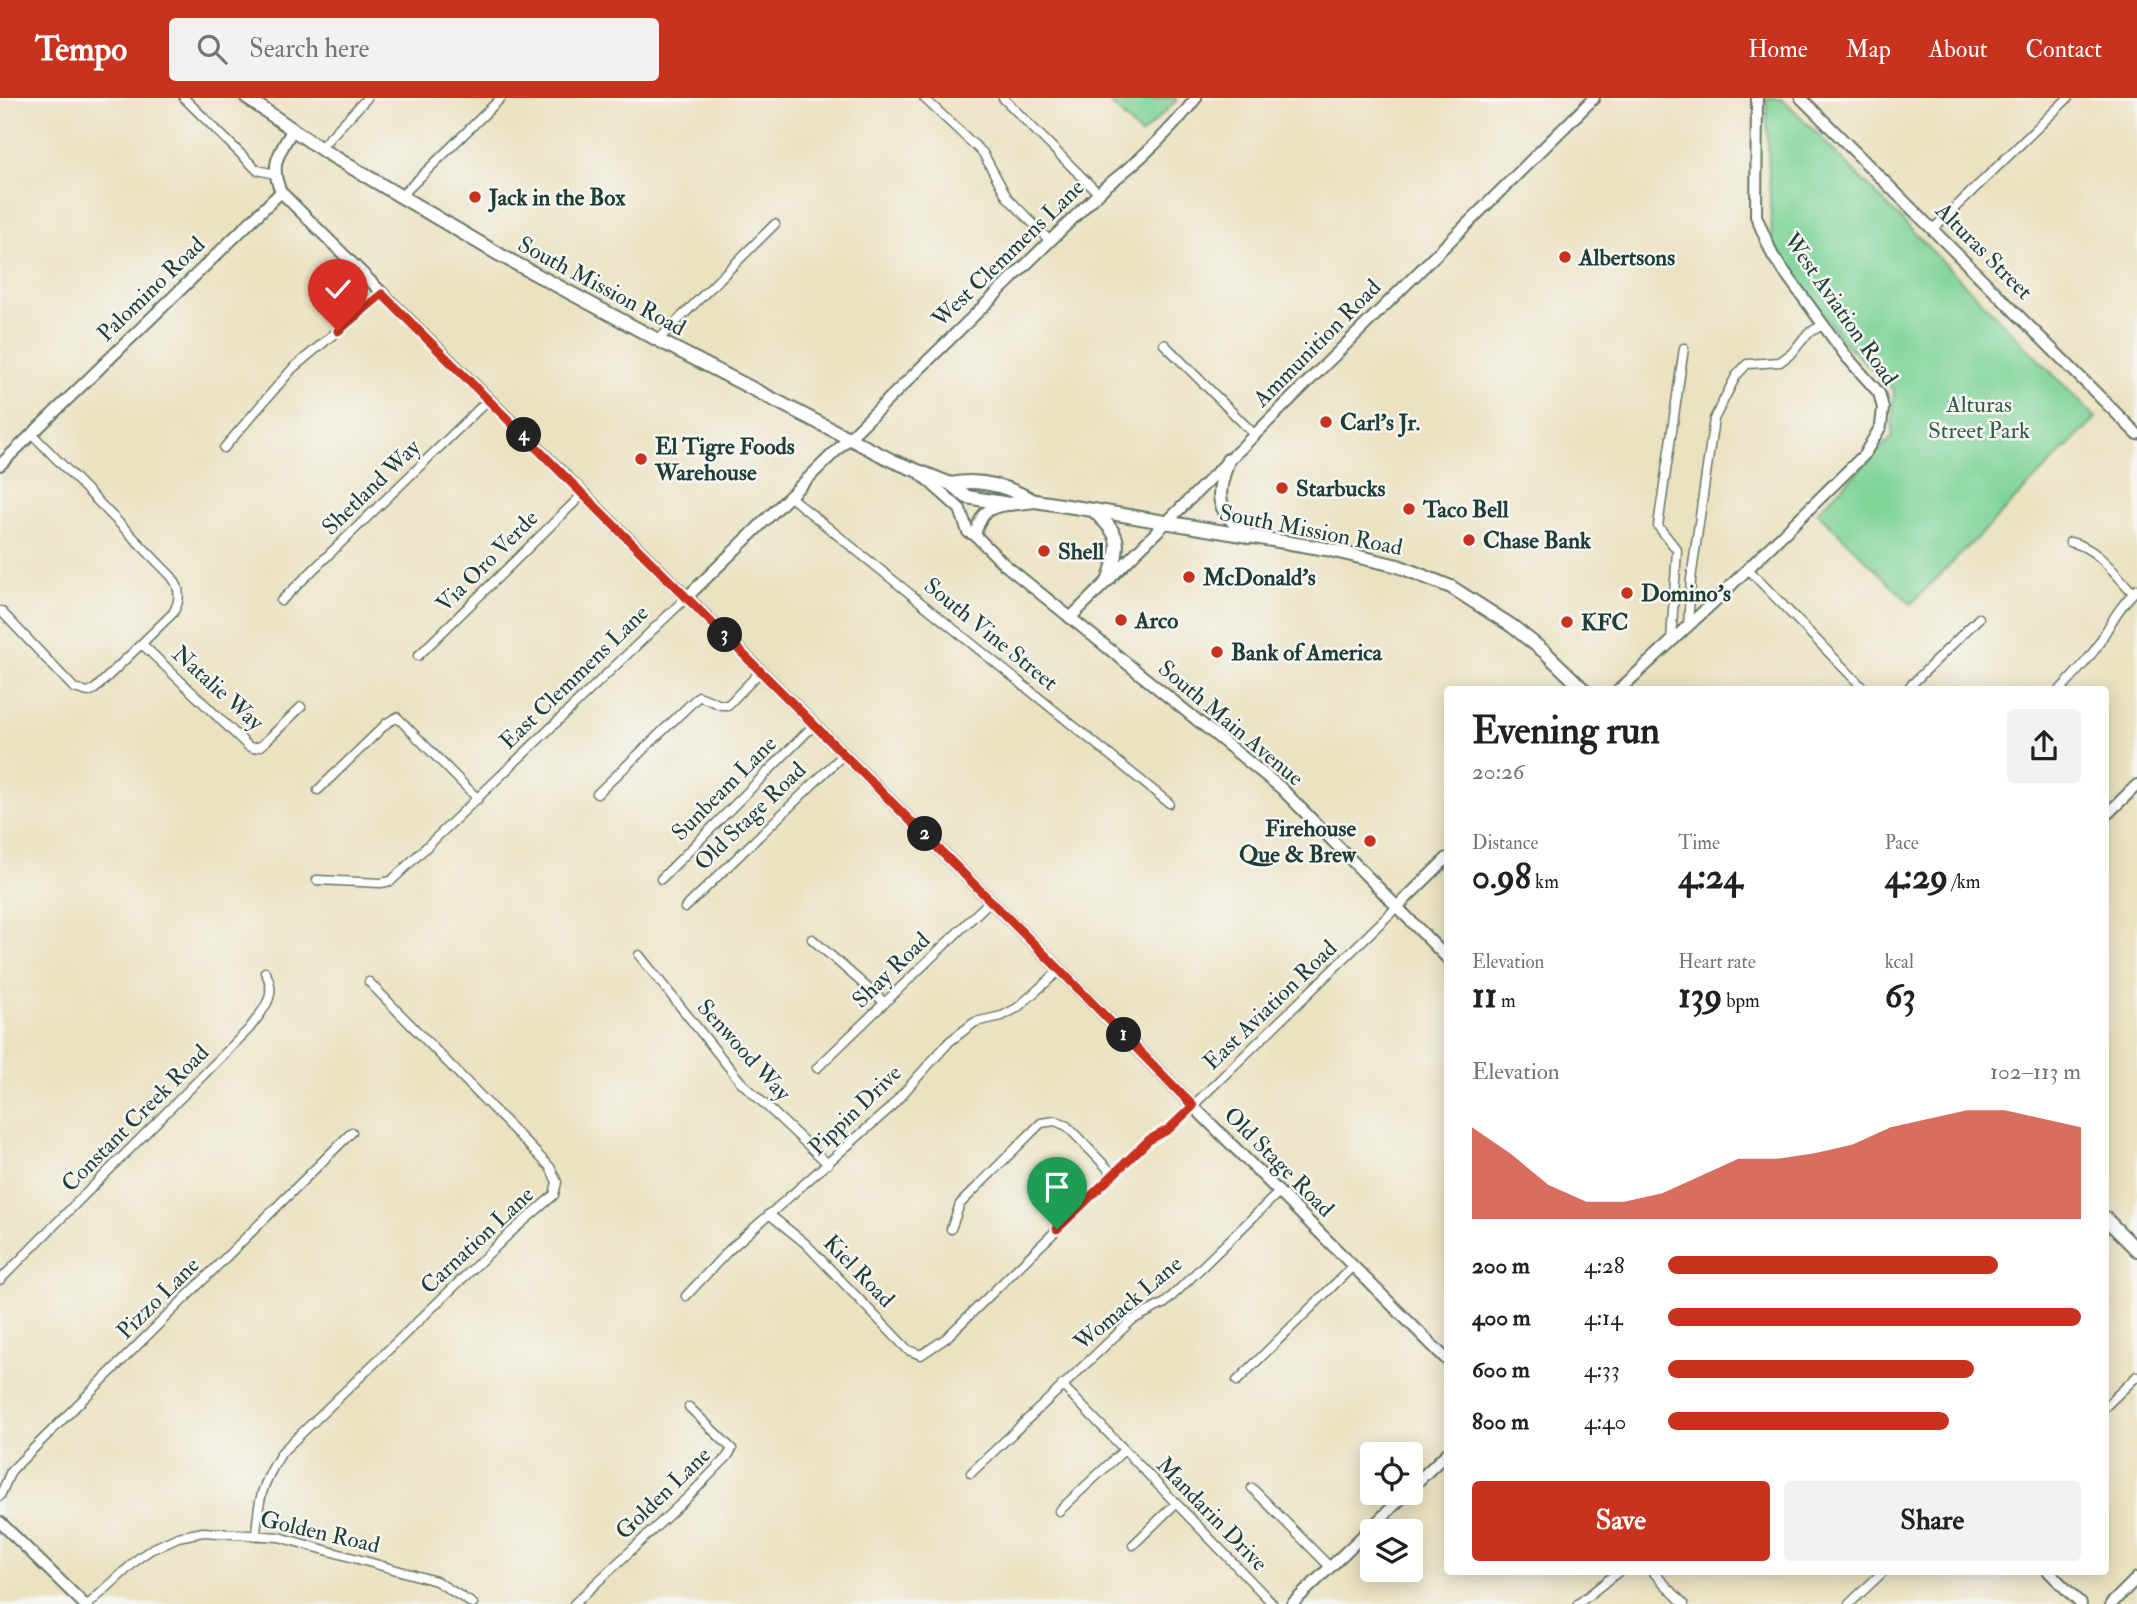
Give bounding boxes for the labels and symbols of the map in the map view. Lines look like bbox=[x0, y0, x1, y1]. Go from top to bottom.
street label: West Clemmens Lane bbox=[925, 173, 1091, 334]
place label: Jack in the Box bbox=[488, 183, 626, 213]
marker: Jack in the Box bbox=[467, 189, 483, 205]
street label: Alturas Street bbox=[1929, 196, 2039, 306]
street label: West Aviation Road bbox=[1777, 226, 1904, 391]
street label: Palomino Road bbox=[91, 230, 211, 348]
street label: South Mission Road bbox=[513, 230, 691, 342]
place label: Albertsons bbox=[1578, 243, 1675, 272]
marker: Albertsons bbox=[1557, 249, 1573, 265]
pin bbox=[308, 259, 368, 331]
street label: Ammunition Road bbox=[1246, 273, 1387, 414]
park label: Alturas Street Park bbox=[1928, 390, 2030, 445]
place label: Carl's Jr. bbox=[1340, 408, 1420, 438]
marker: Carl's Jr. bbox=[1318, 414, 1334, 430]
pin: 4 bbox=[506, 418, 542, 452]
street label: Shetland Way bbox=[316, 432, 427, 541]
place label: El Tigre Foods Warehouse bbox=[654, 432, 795, 487]
marker: El Tigre Foods Warehouse bbox=[633, 451, 649, 467]
place label: Starbucks bbox=[1296, 474, 1385, 503]
marker: Starbucks bbox=[1274, 480, 1290, 496]
place label: Taco Bell bbox=[1422, 495, 1510, 524]
street label: South Mission Road bbox=[1217, 498, 1405, 562]
marker: Taco Bell bbox=[1401, 501, 1417, 517]
street label: Via Oro Verde bbox=[430, 503, 545, 618]
place label: Chase Bank bbox=[1483, 526, 1592, 555]
marker: Chase Bank bbox=[1461, 532, 1477, 548]
place label: Shell bbox=[1058, 537, 1105, 566]
marker: Shell bbox=[1036, 543, 1052, 559]
place label: McDonald's bbox=[1202, 563, 1316, 592]
marker: McDonald's bbox=[1181, 569, 1197, 585]
street label: South Vine Street bbox=[918, 571, 1064, 697]
place label: Domino's bbox=[1641, 579, 1731, 608]
marker: Domino's bbox=[1619, 585, 1635, 601]
street label: East Clemmens Lane bbox=[493, 598, 655, 755]
place label: Arco bbox=[1134, 606, 1178, 635]
place label: KFC bbox=[1581, 608, 1628, 637]
marker: Arco bbox=[1113, 612, 1129, 628]
marker: KFC bbox=[1559, 614, 1575, 630]
pin: 3 bbox=[708, 618, 742, 652]
place label: Bank of America bbox=[1231, 638, 1383, 667]
street label: Natalie Way bbox=[166, 639, 271, 737]
marker: Bank of America bbox=[1209, 644, 1225, 660]
street label: South Main Avenue bbox=[1152, 654, 1310, 793]
street label: Sunbeam Lane bbox=[665, 729, 783, 847]
street label: Old Stage Road bbox=[688, 756, 812, 876]
place label: Firehouse Que & Brew bbox=[1239, 814, 1357, 869]
pin: 2 bbox=[908, 816, 942, 852]
marker: Firehouse Que & Brew bbox=[1362, 833, 1378, 849]
street label: Shay Road bbox=[846, 926, 936, 1014]
street label: East Aviation Road bbox=[1197, 934, 1343, 1076]
street label: Senwood Way bbox=[691, 993, 798, 1108]
pin: 1 bbox=[1106, 1018, 1142, 1052]
street label: Constant Creek Road bbox=[55, 1038, 215, 1198]
street label: Pippin Drive bbox=[802, 1058, 908, 1162]
street label: Old Stage Road bbox=[1218, 1101, 1340, 1223]
pin bbox=[1027, 1157, 1087, 1229]
street label: Carnation Lane bbox=[414, 1180, 540, 1300]
street label: Kiel Road bbox=[817, 1228, 901, 1314]
street label: Womack Lane bbox=[1067, 1249, 1188, 1357]
street label: Pizzo Lane bbox=[111, 1250, 206, 1345]
street label: Golden Lane bbox=[609, 1440, 717, 1546]
street label: Mandarin Drive bbox=[1150, 1451, 1274, 1578]
street label: Golden Road bbox=[257, 1504, 383, 1560]

